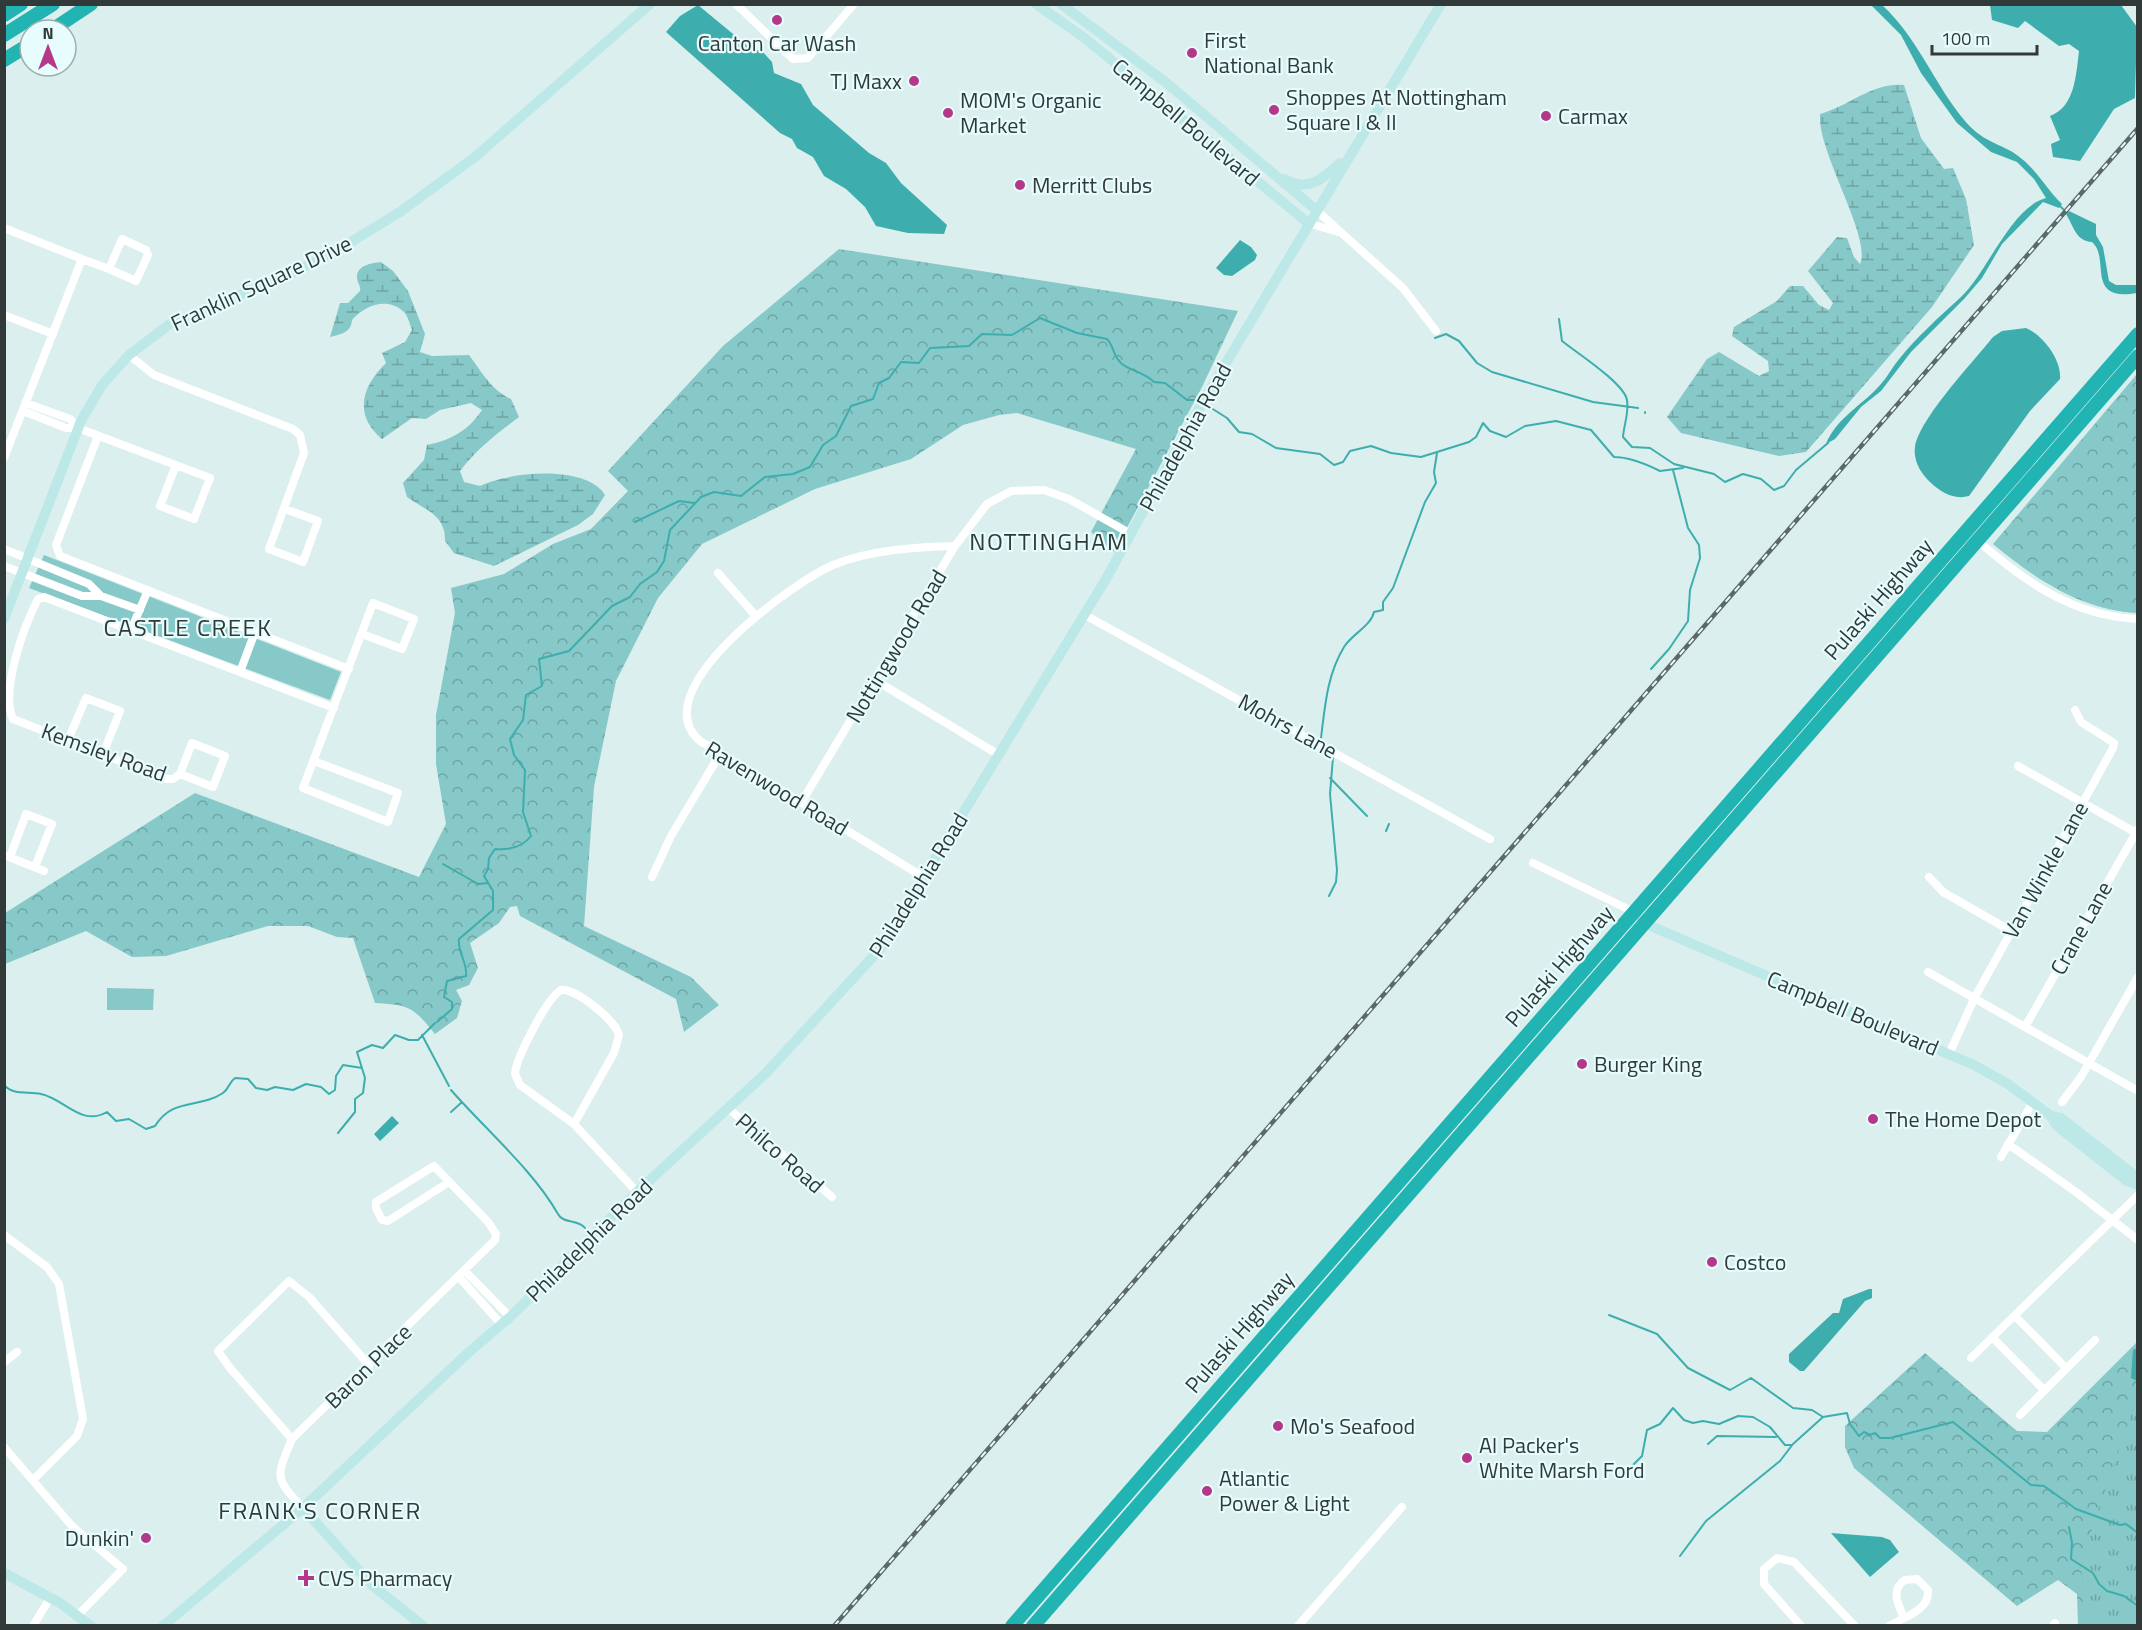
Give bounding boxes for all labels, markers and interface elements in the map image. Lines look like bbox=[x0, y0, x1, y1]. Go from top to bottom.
marker: Canton Car Wash bbox=[770, 13, 784, 27]
north arrow bbox=[18, 18, 78, 78]
scale bar bbox=[1932, 18, 2037, 56]
text: N bbox=[42, 21, 54, 45]
place label: First National Bank bbox=[1204, 23, 1334, 82]
text: 100 m bbox=[1941, 25, 1990, 52]
place label: Canton Car Wash bbox=[698, 26, 856, 60]
marker: First National Bank bbox=[1185, 46, 1199, 60]
street label: Campbell Boulevard bbox=[1105, 50, 1267, 194]
place label: TJ Maxx bbox=[830, 64, 902, 98]
marker: TJ Maxx bbox=[907, 74, 921, 88]
place label: Shoppes At Nottingham Square I & II bbox=[1286, 80, 1507, 139]
place label: MOM's Organic Market bbox=[960, 83, 1102, 142]
place label: Carmax bbox=[1558, 99, 1628, 133]
marker: Shoppes At Nottingham Square I & II bbox=[1267, 103, 1281, 117]
marker: MOM's Organic Market bbox=[941, 106, 955, 120]
marker: Carmax bbox=[1539, 109, 1553, 123]
place label: Merritt Clubs bbox=[1032, 168, 1152, 202]
marker: Merritt Clubs bbox=[1013, 178, 1027, 192]
street label: Franklin Square Drive bbox=[165, 226, 357, 340]
street label: Philadelphia Road bbox=[1130, 356, 1240, 518]
district label: NOTTINGHAM bbox=[969, 523, 1129, 559]
street label: Pulaski Highway bbox=[1815, 530, 1941, 668]
street label: Nottingwood Road bbox=[837, 563, 955, 729]
district label: CASTLE CREEK bbox=[104, 609, 272, 645]
street label: Mohrs Lane bbox=[1232, 685, 1344, 767]
street label: Kemsley Road bbox=[37, 714, 171, 790]
street label: Ravenwood Road bbox=[699, 732, 855, 844]
street label: Van Winkle Lane bbox=[1993, 795, 2097, 945]
street label: Philadelphia Road bbox=[860, 806, 976, 964]
street label: Crane Lane bbox=[2041, 875, 2121, 981]
street label: Pulaski Highway bbox=[1496, 897, 1622, 1035]
street label: Campbell Boulevard bbox=[1762, 961, 1944, 1065]
place label: Burger King bbox=[1594, 1047, 1702, 1081]
marker: Burger King bbox=[1575, 1057, 1589, 1071]
place label: The Home Depot bbox=[1885, 1102, 2041, 1136]
street label: Philco Road bbox=[728, 1105, 832, 1201]
marker: The Home Depot bbox=[1866, 1112, 1880, 1126]
street label: Philadelphia Road bbox=[518, 1170, 660, 1310]
place label: Costco bbox=[1724, 1245, 1786, 1279]
marker: Costco bbox=[1705, 1255, 1719, 1269]
street label: Pulaski Highway bbox=[1176, 1263, 1302, 1401]
street label: Baron Place bbox=[317, 1316, 419, 1416]
place label: Mo's Seafood bbox=[1290, 1409, 1415, 1443]
marker: Mo's Seafood bbox=[1271, 1419, 1285, 1433]
place label: Al Packer's White Marsh Ford bbox=[1479, 1428, 1645, 1487]
marker: Al Packer's White Marsh Ford bbox=[1460, 1451, 1474, 1465]
place label: Atlantic Power & Light bbox=[1219, 1461, 1350, 1520]
marker: Atlantic Power & Light bbox=[1200, 1484, 1214, 1498]
district label: FRANK'S CORNER bbox=[218, 1492, 422, 1528]
place label: Dunkin' bbox=[65, 1521, 134, 1555]
marker: Dunkin' bbox=[139, 1531, 153, 1545]
place label: CVS Pharmacy bbox=[318, 1561, 453, 1595]
marker: CVS Pharmacy bbox=[299, 1571, 313, 1585]

